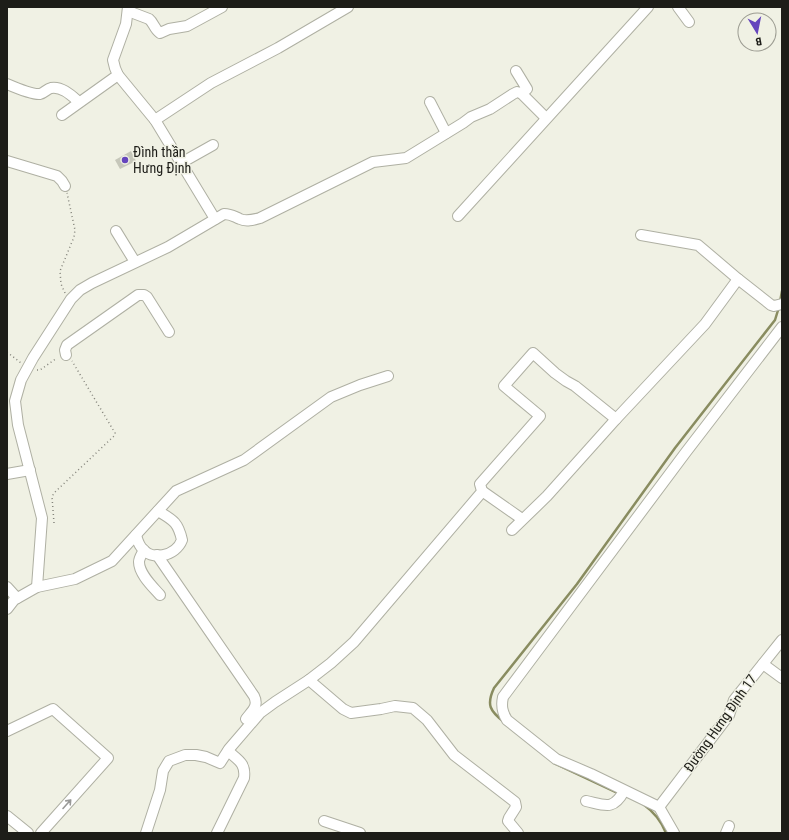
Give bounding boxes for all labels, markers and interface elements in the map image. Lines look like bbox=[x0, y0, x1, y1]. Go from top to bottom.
north arrow bbox=[737, 12, 777, 52]
text: B bbox=[754, 34, 763, 48]
place label: Đình thần Hưng Định bbox=[133, 144, 191, 176]
marker: Đình thần Hưng Định bbox=[120, 155, 130, 165]
street label: Đường Hưng Định 17 bbox=[680, 671, 760, 775]
one-way arrow bbox=[62, 799, 72, 809]

